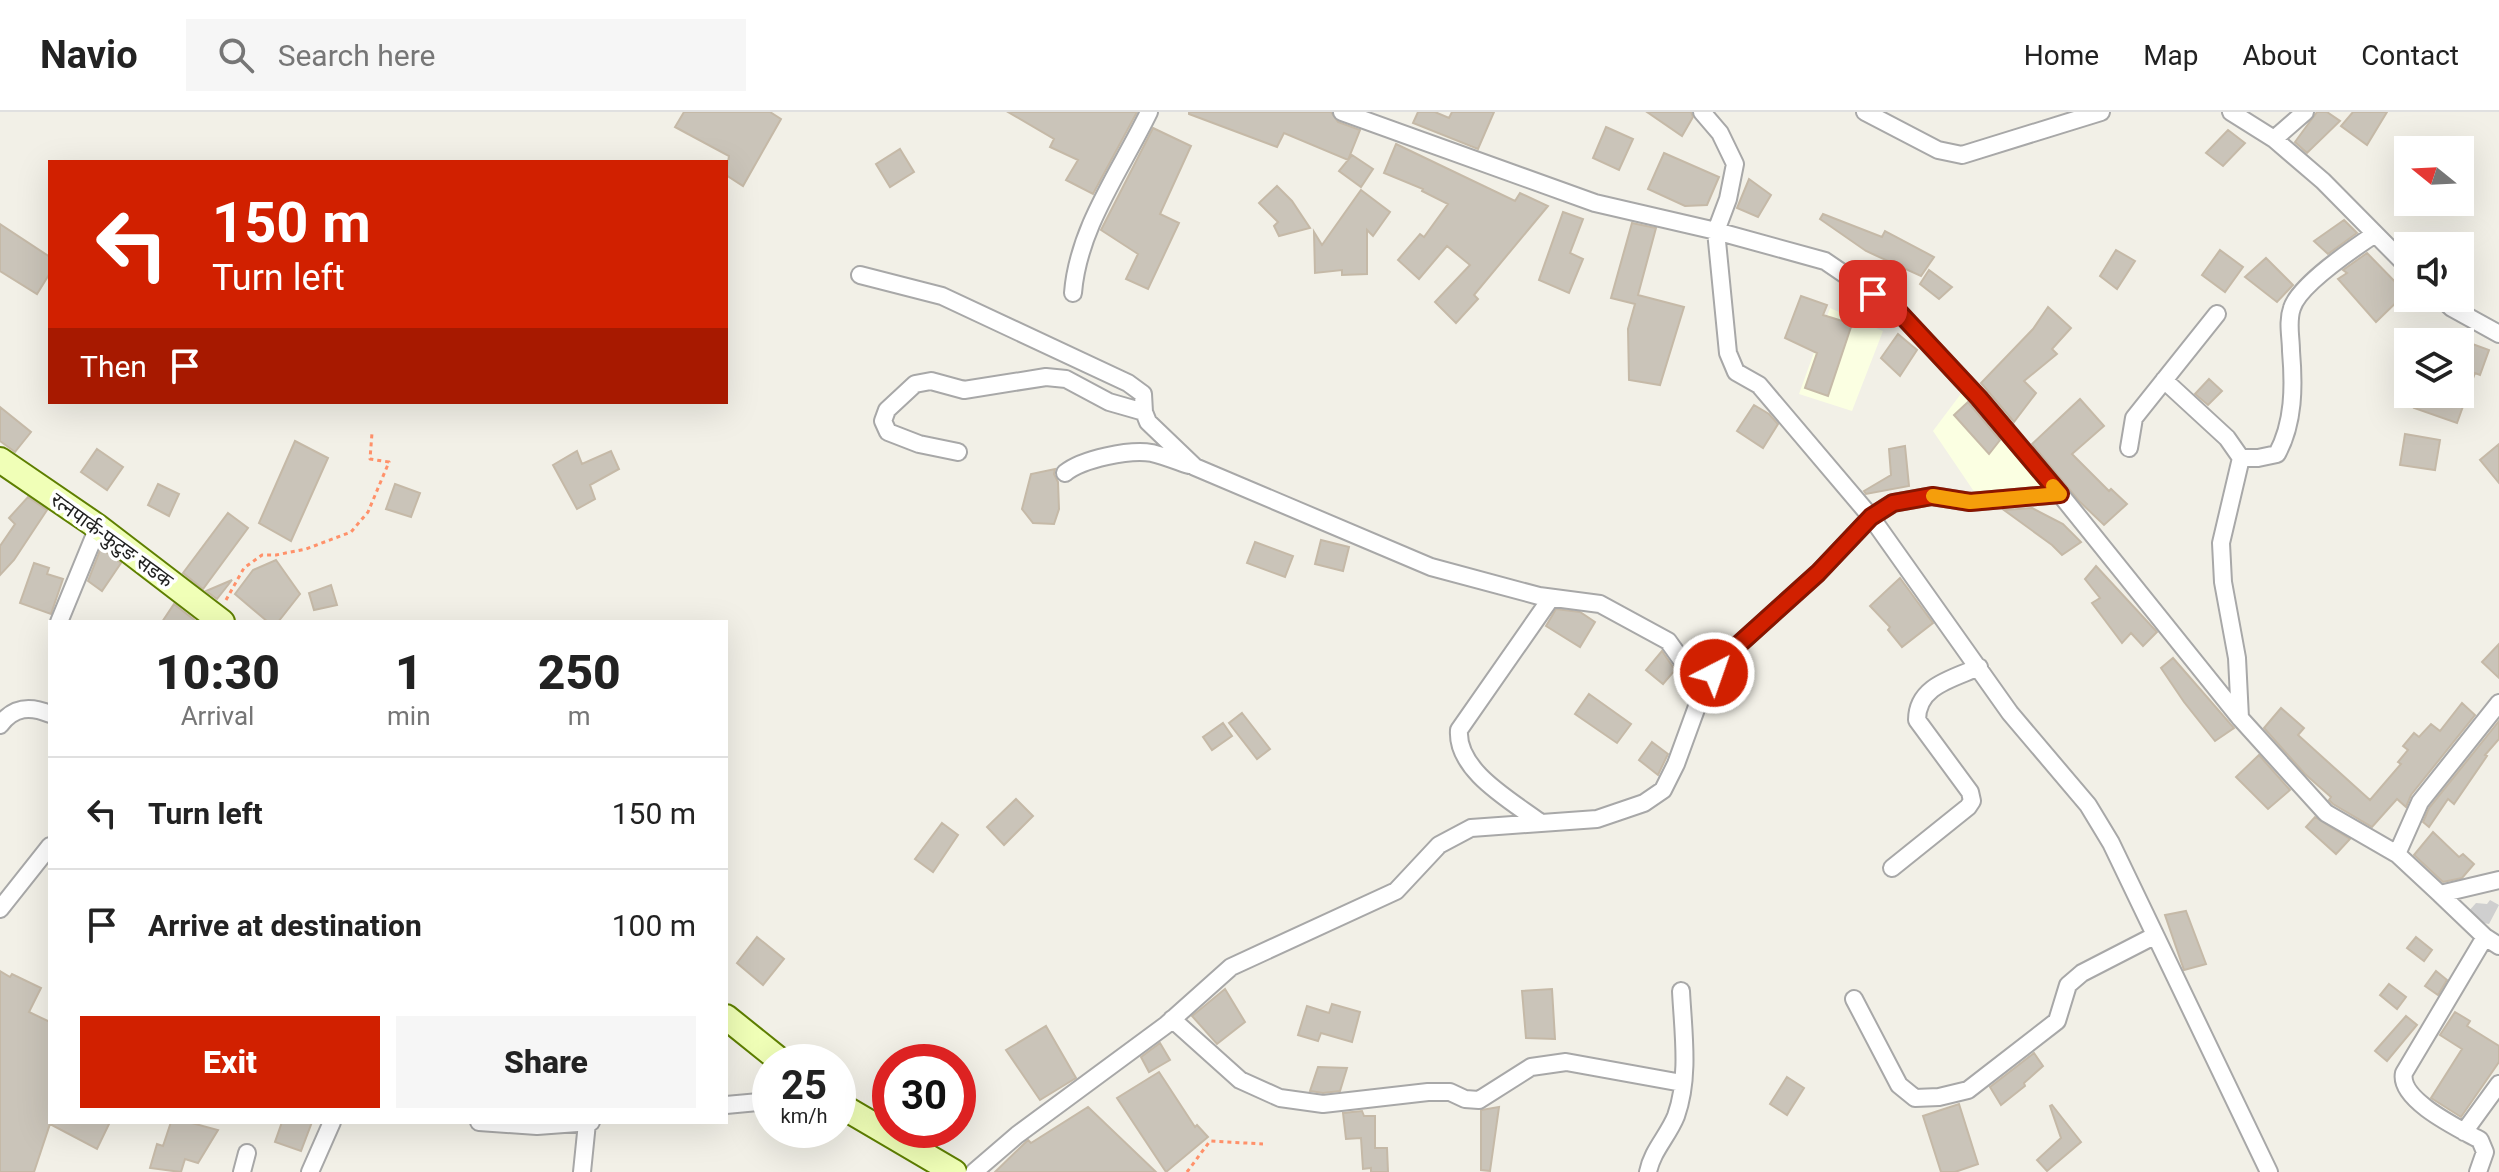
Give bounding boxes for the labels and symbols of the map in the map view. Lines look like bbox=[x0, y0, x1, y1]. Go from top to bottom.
north arrow bbox=[2394, 136, 2474, 216]
pin bbox=[1839, 260, 1907, 328]
street label: रत्नपार्क-फुटुङ सडक bbox=[45, 487, 178, 594]
position arrow bbox=[1672, 631, 1756, 715]
speed limit sign: 30 bbox=[872, 1044, 976, 1148]

